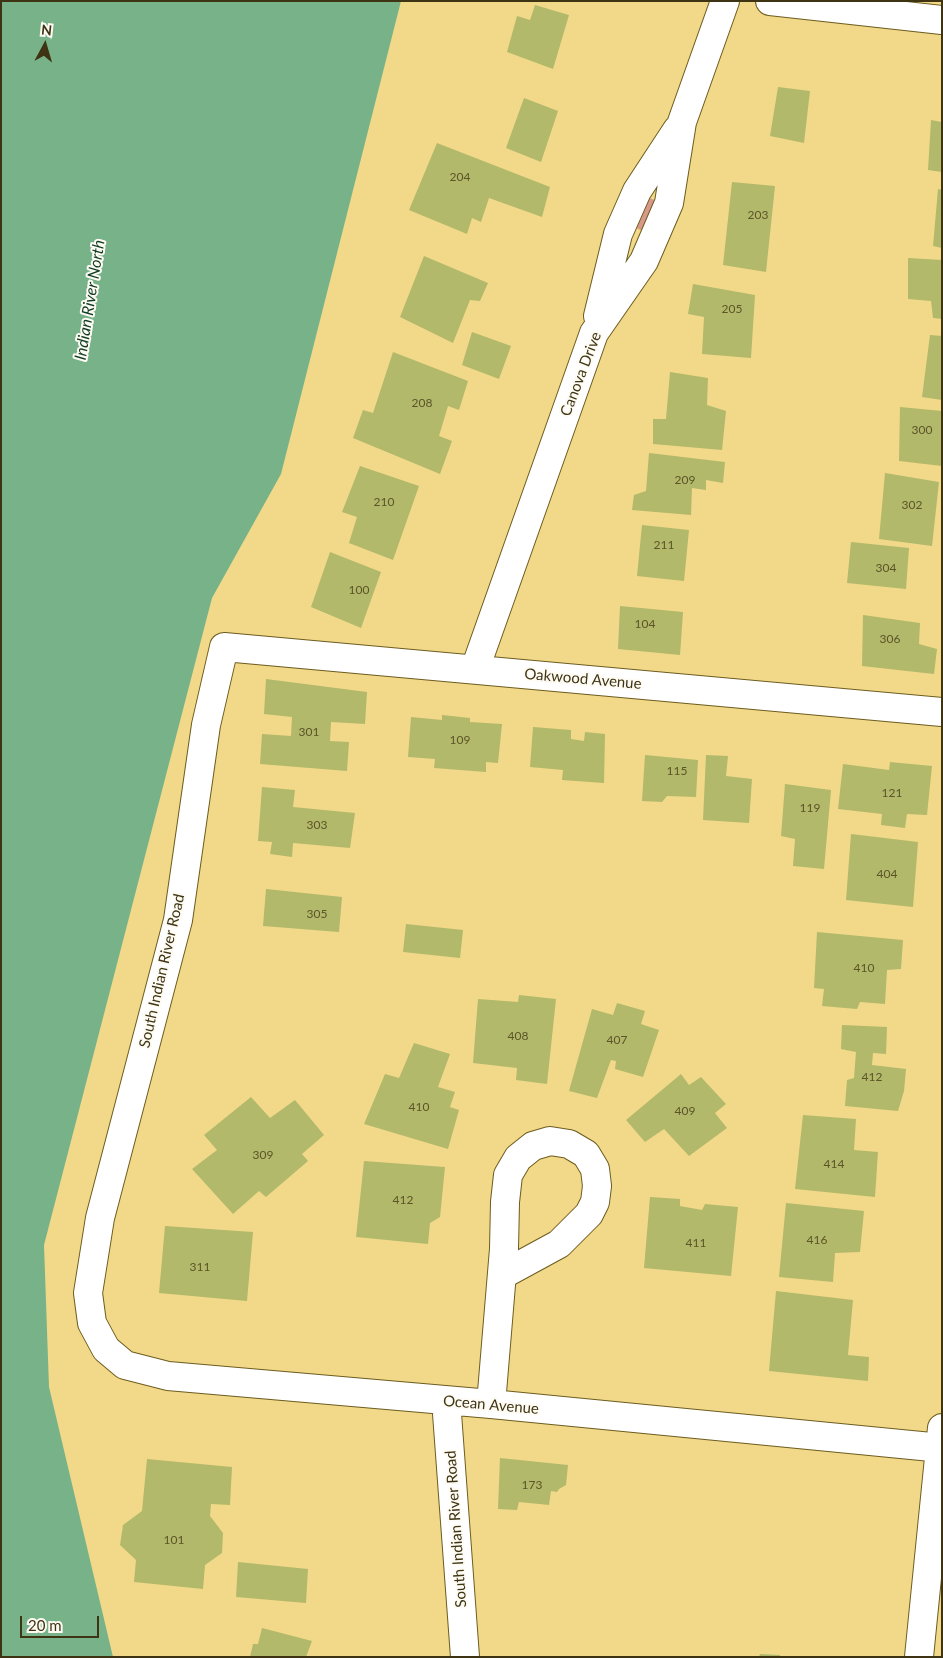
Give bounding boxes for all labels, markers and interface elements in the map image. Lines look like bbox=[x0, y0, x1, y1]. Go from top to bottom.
north arrow bbox=[20, 20, 70, 70]
text: N bbox=[40, 21, 53, 39]
house number: 204 bbox=[450, 170, 470, 184]
house number: 203 bbox=[748, 208, 768, 222]
water label: Indian River North bbox=[71, 239, 109, 361]
house number: 205 bbox=[722, 302, 742, 316]
street label: Canova Drive bbox=[557, 329, 605, 419]
house number: 208 bbox=[412, 396, 432, 410]
house number: 300 bbox=[912, 423, 932, 437]
house number: 209 bbox=[675, 473, 695, 487]
house number: 210 bbox=[374, 495, 394, 509]
house number: 302 bbox=[902, 498, 922, 512]
house number: 211 bbox=[654, 538, 674, 552]
house number: 304 bbox=[876, 561, 896, 575]
house number: 100 bbox=[349, 583, 369, 597]
house number: 104 bbox=[635, 617, 655, 631]
house number: 306 bbox=[880, 632, 900, 646]
street label: Oakwood Avenue bbox=[524, 665, 642, 693]
house number: 301 bbox=[299, 725, 319, 739]
house number: 109 bbox=[450, 733, 470, 747]
house number: 115 bbox=[667, 764, 687, 778]
house number: 121 bbox=[882, 786, 902, 800]
house number: 119 bbox=[800, 801, 820, 815]
house number: 303 bbox=[307, 818, 327, 832]
house number: 404 bbox=[877, 867, 897, 881]
street label: South Indian River Road bbox=[136, 892, 188, 1050]
house number: 305 bbox=[307, 907, 327, 921]
house number: 410 bbox=[854, 961, 874, 975]
house number: 408 bbox=[508, 1029, 528, 1043]
house number: 407 bbox=[607, 1033, 627, 1047]
house number: 412 bbox=[862, 1070, 882, 1084]
house number: 410 bbox=[409, 1100, 429, 1114]
house number: 409 bbox=[675, 1104, 695, 1118]
house number: 309 bbox=[253, 1148, 273, 1162]
house number: 414 bbox=[824, 1157, 844, 1171]
house number: 412 bbox=[393, 1193, 413, 1207]
house number: 416 bbox=[807, 1233, 827, 1247]
house number: 411 bbox=[686, 1236, 706, 1250]
house number: 311 bbox=[190, 1260, 210, 1274]
street label: Ocean Avenue bbox=[442, 1392, 540, 1418]
street label: South Indian River Road bbox=[442, 1450, 470, 1608]
house number: 173 bbox=[522, 1478, 542, 1492]
house number: 101 bbox=[164, 1533, 184, 1547]
scale bar bbox=[22, 1606, 101, 1638]
text: 20 m bbox=[28, 1616, 62, 1634]

